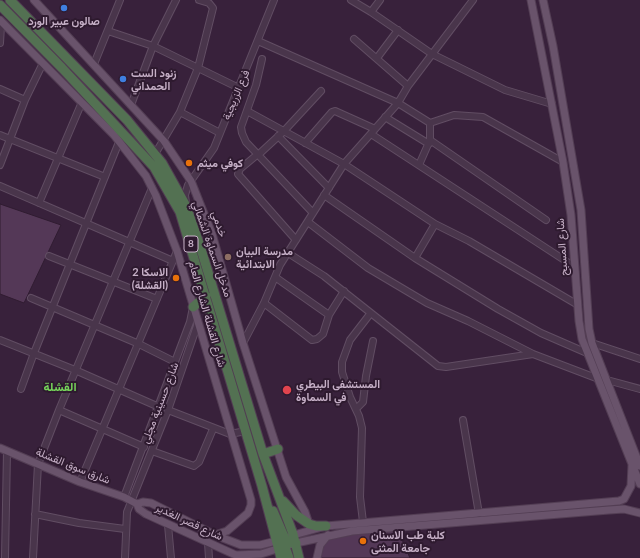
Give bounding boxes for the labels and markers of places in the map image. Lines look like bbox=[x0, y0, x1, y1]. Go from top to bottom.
marker: صالون عبير الورد bbox=[59, 3, 69, 13]
place label: صالون عبير الورد bbox=[28, 14, 100, 28]
place label: زنود الست الحمداني bbox=[131, 66, 176, 92]
marker: زنود الست الحمداني bbox=[118, 74, 128, 84]
place label: كوفي ميثم bbox=[197, 156, 243, 170]
marker: كوفي ميثم bbox=[184, 158, 194, 168]
place label: مدرسة البيان الابتدائية bbox=[236, 244, 293, 270]
marker: مدرسة البيان الابتدائية bbox=[223, 252, 233, 262]
place label: الاسكا 2 (القشلة) bbox=[132, 265, 168, 291]
marker: الاسكا 2 (القشلة) bbox=[171, 273, 181, 283]
place label: المستشفى البيطري في السماوة bbox=[296, 377, 380, 403]
marker: المستشفى البيطري في السماوة bbox=[281, 384, 293, 396]
place label: كلية طب الاسنان جامعة المثنى bbox=[371, 528, 445, 554]
marker: كلية طب الاسنان جامعة المثنى bbox=[358, 536, 368, 546]

